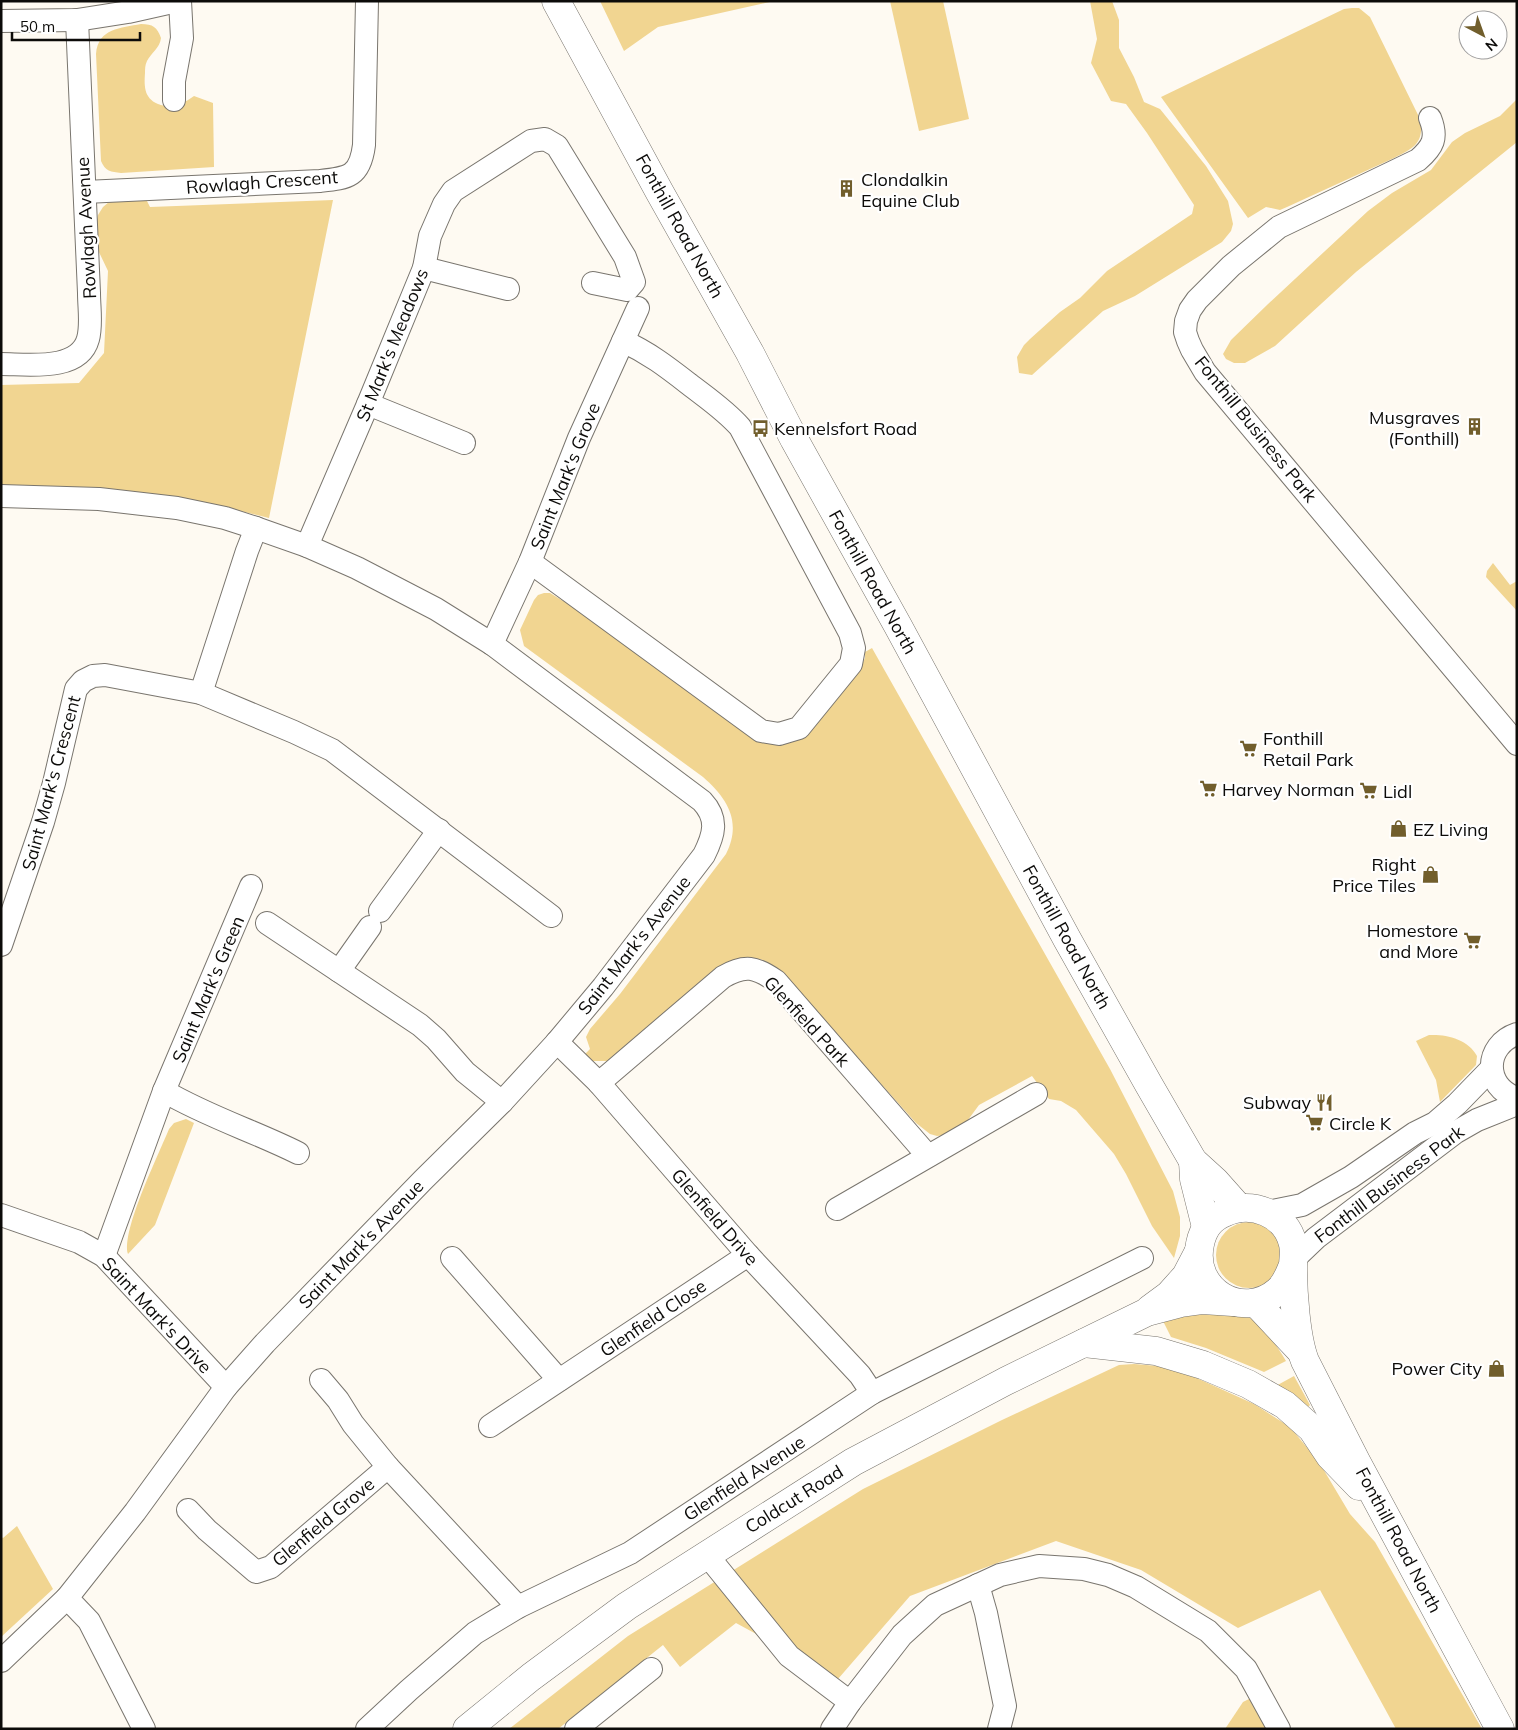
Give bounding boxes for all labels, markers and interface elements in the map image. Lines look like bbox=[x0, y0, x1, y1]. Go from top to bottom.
scale bar bbox=[12, 10, 140, 42]
north arrow bbox=[1458, 10, 1508, 60]
text: 50 m bbox=[20, 17, 55, 36]
text: N bbox=[1482, 35, 1501, 55]
street label: Fonthill Road North bbox=[631, 150, 729, 302]
street label: Rowlagh Avenue bbox=[71, 157, 101, 299]
street label: Rowlagh Crescent bbox=[185, 165, 339, 199]
place label: Clondalkin Equine Club bbox=[861, 168, 960, 212]
building icon: Clondalkin Equine Club bbox=[837, 179, 857, 199]
street label: St Mark's Meadows bbox=[351, 265, 433, 425]
street label: Fonthill Business Park bbox=[1190, 351, 1323, 507]
street label: Saint Mark's Grove bbox=[525, 399, 605, 553]
place label: Musgraves (Fonthill) bbox=[1369, 406, 1460, 450]
place label: Kennelsfort Road bbox=[774, 417, 917, 440]
building icon: Musgraves (Fonthill) bbox=[1464, 417, 1484, 437]
bus stop icon: Kennelsfort Road bbox=[750, 418, 770, 438]
street label: Fonthill Road North bbox=[824, 506, 922, 658]
street label: Saint Mark's Crescent bbox=[17, 693, 85, 873]
place label: Fonthill Retail Park bbox=[1263, 727, 1354, 771]
supermarket icon: Fonthill Retail Park bbox=[1239, 738, 1259, 758]
place label: Harvey Norman bbox=[1222, 778, 1354, 801]
supermarket icon: Harvey Norman bbox=[1198, 779, 1218, 799]
place label: Lidl bbox=[1383, 780, 1412, 803]
supermarket icon: Lidl bbox=[1359, 781, 1379, 801]
place label: EZ Living bbox=[1413, 818, 1488, 841]
shop icon: EZ Living bbox=[1389, 819, 1409, 839]
place label: Right Price Tiles bbox=[1332, 853, 1416, 897]
street label: Fonthill Road North bbox=[1018, 861, 1116, 1013]
shop icon: Right Price Tiles bbox=[1420, 864, 1440, 884]
street label: Saint Mark's Avenue bbox=[573, 871, 695, 1019]
street label: Saint Mark's Green bbox=[167, 912, 249, 1066]
place label: Homestore and More bbox=[1367, 919, 1458, 963]
supermarket icon: Homestore and More bbox=[1462, 930, 1482, 950]
street label: Glenfield Park bbox=[759, 971, 855, 1072]
place label: Subway bbox=[1243, 1091, 1311, 1114]
restaurant icon: Subway bbox=[1315, 1092, 1335, 1112]
place label: Circle K bbox=[1329, 1112, 1392, 1135]
supermarket icon: Circle K bbox=[1305, 1113, 1325, 1133]
street label: Fonthill Business Park bbox=[1310, 1120, 1469, 1248]
street label: Glenfield Drive bbox=[667, 1164, 763, 1270]
street label: Saint Mark's Avenue bbox=[294, 1175, 428, 1313]
street label: Saint Mark's Drive bbox=[97, 1252, 217, 1378]
street label: Glenfield Close bbox=[595, 1274, 711, 1362]
place label: Power City bbox=[1391, 1357, 1482, 1380]
shop icon: Power City bbox=[1486, 1358, 1506, 1378]
street label: Glenfield Avenue bbox=[679, 1430, 809, 1526]
street label: Coldcut Road bbox=[741, 1460, 847, 1538]
street label: Fonthill Road North bbox=[1351, 1463, 1447, 1617]
street label: Glenfield Grove bbox=[267, 1472, 379, 1572]

